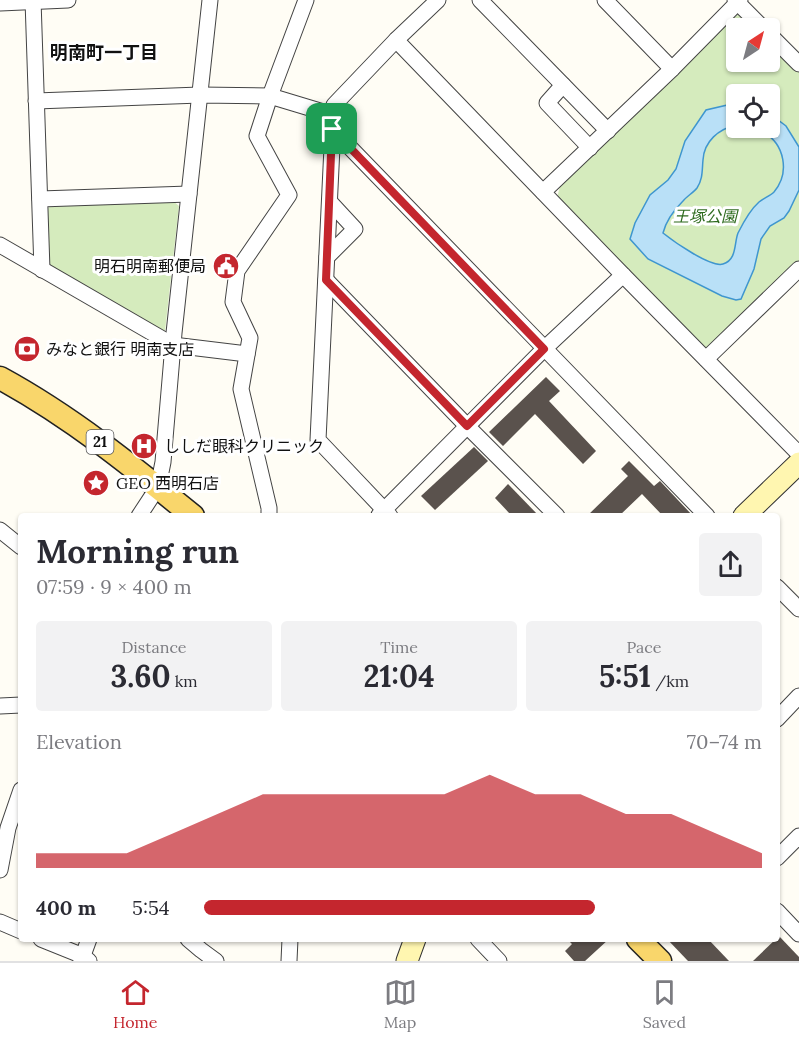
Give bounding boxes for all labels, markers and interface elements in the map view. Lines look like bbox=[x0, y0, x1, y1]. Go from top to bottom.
north arrow bbox=[726, 18, 780, 72]
map controls bbox=[726, 18, 780, 138]
district label: 明南町一丁目 bbox=[50, 41, 158, 64]
button: locate bbox=[726, 84, 780, 138]
pin bbox=[306, 103, 357, 154]
icon: arrive bbox=[315, 112, 348, 145]
park label: 王塚公園 bbox=[673, 206, 739, 226]
public building icon: 明石明南郵便局 bbox=[211, 251, 241, 281]
place label: 明石明南郵便局 bbox=[94, 256, 206, 276]
bank icon: みなと銀行 明南支店 bbox=[12, 334, 42, 364]
place label: みなと銀行 明南支店 bbox=[46, 339, 194, 359]
road number: 21 bbox=[86, 430, 114, 454]
hospital icon: ししだ眼科クリニック bbox=[129, 431, 159, 461]
place label: ししだ眼科クリニック bbox=[164, 436, 324, 456]
place icon: GEO 西明石店 bbox=[81, 468, 111, 498]
place label: GEO 西明石店 bbox=[116, 473, 219, 493]
text: Morning run bbox=[36, 530, 239, 572]
button: share bbox=[699, 533, 762, 596]
text: 07:59 · 9 × 400 m bbox=[36, 574, 192, 599]
text: Distance bbox=[121, 637, 187, 657]
text: Time bbox=[380, 637, 418, 657]
text: Pace bbox=[627, 637, 661, 657]
text: 3.60 bbox=[110, 657, 171, 695]
text: 21:04 bbox=[363, 657, 435, 695]
text: 5:51 bbox=[599, 657, 651, 695]
text: km bbox=[171, 671, 198, 691]
text: /km bbox=[651, 671, 689, 691]
text: Elevation bbox=[36, 729, 122, 754]
text: 70–74 m bbox=[687, 729, 762, 754]
text: 400 m bbox=[36, 895, 96, 920]
text: 5:54 bbox=[132, 895, 170, 920]
tab: Home bbox=[113, 976, 158, 1032]
tab: Map bbox=[384, 976, 417, 1032]
tab: Saved bbox=[643, 976, 686, 1032]

